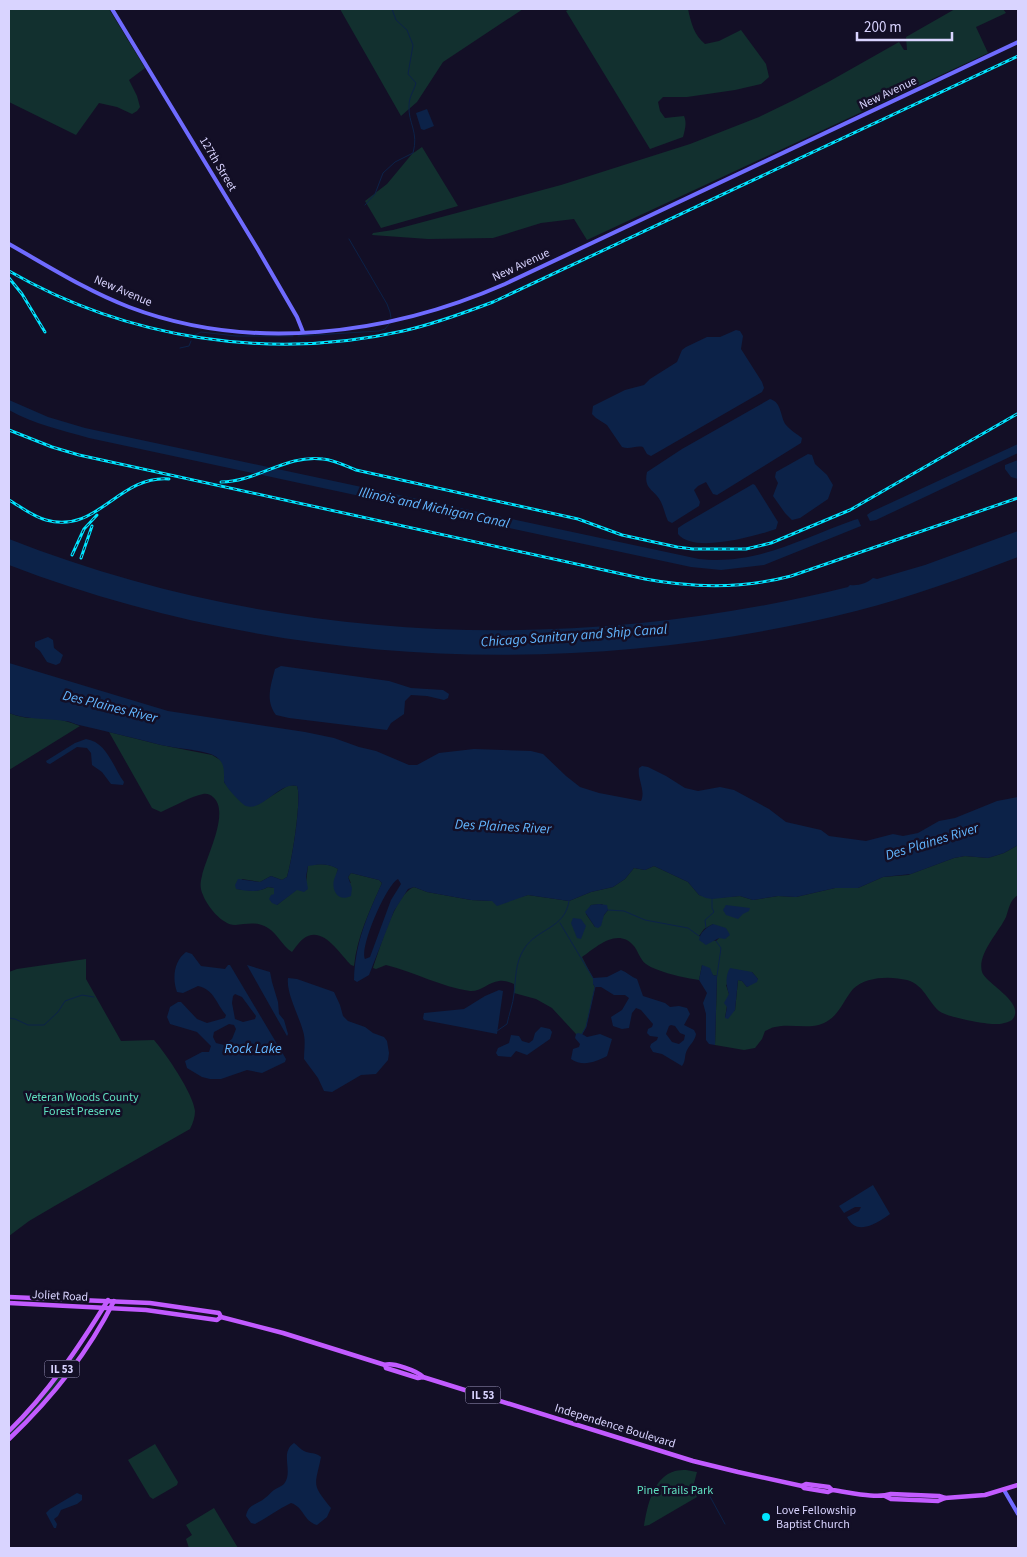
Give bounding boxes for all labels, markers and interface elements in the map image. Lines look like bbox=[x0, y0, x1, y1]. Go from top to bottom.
scale bar bbox=[857, 10, 952, 42]
text: 200 m bbox=[864, 17, 902, 38]
street label: New Avenue bbox=[856, 72, 920, 114]
street label: 127th Street bbox=[195, 133, 241, 195]
street label: New Avenue bbox=[489, 244, 553, 286]
street label: New Avenue bbox=[91, 271, 155, 311]
water label: Illinois and Michigan Canal bbox=[357, 482, 512, 534]
water label: Chicago Sanitary and Ship Canal bbox=[480, 619, 668, 652]
water label: Des Plaines River bbox=[61, 686, 161, 729]
water label: Des Plaines River bbox=[454, 814, 553, 840]
water label: Des Plaines River bbox=[883, 818, 982, 866]
water label: Rock Lake bbox=[224, 1039, 282, 1059]
park label: Veteran Woods County Forest Preserve bbox=[25, 1089, 139, 1120]
street label: Joliet Road bbox=[31, 1286, 89, 1306]
road number: IL 53 bbox=[44, 1360, 80, 1378]
road number: IL 53 bbox=[466, 1386, 500, 1404]
street label: Independence Boulevard bbox=[552, 1400, 678, 1452]
park label: Pine Trails Park bbox=[637, 1482, 713, 1499]
place label: Love Fellowship Baptist Church bbox=[776, 1502, 856, 1533]
marker: Love Fellowship Baptist Church bbox=[760, 1511, 772, 1523]

